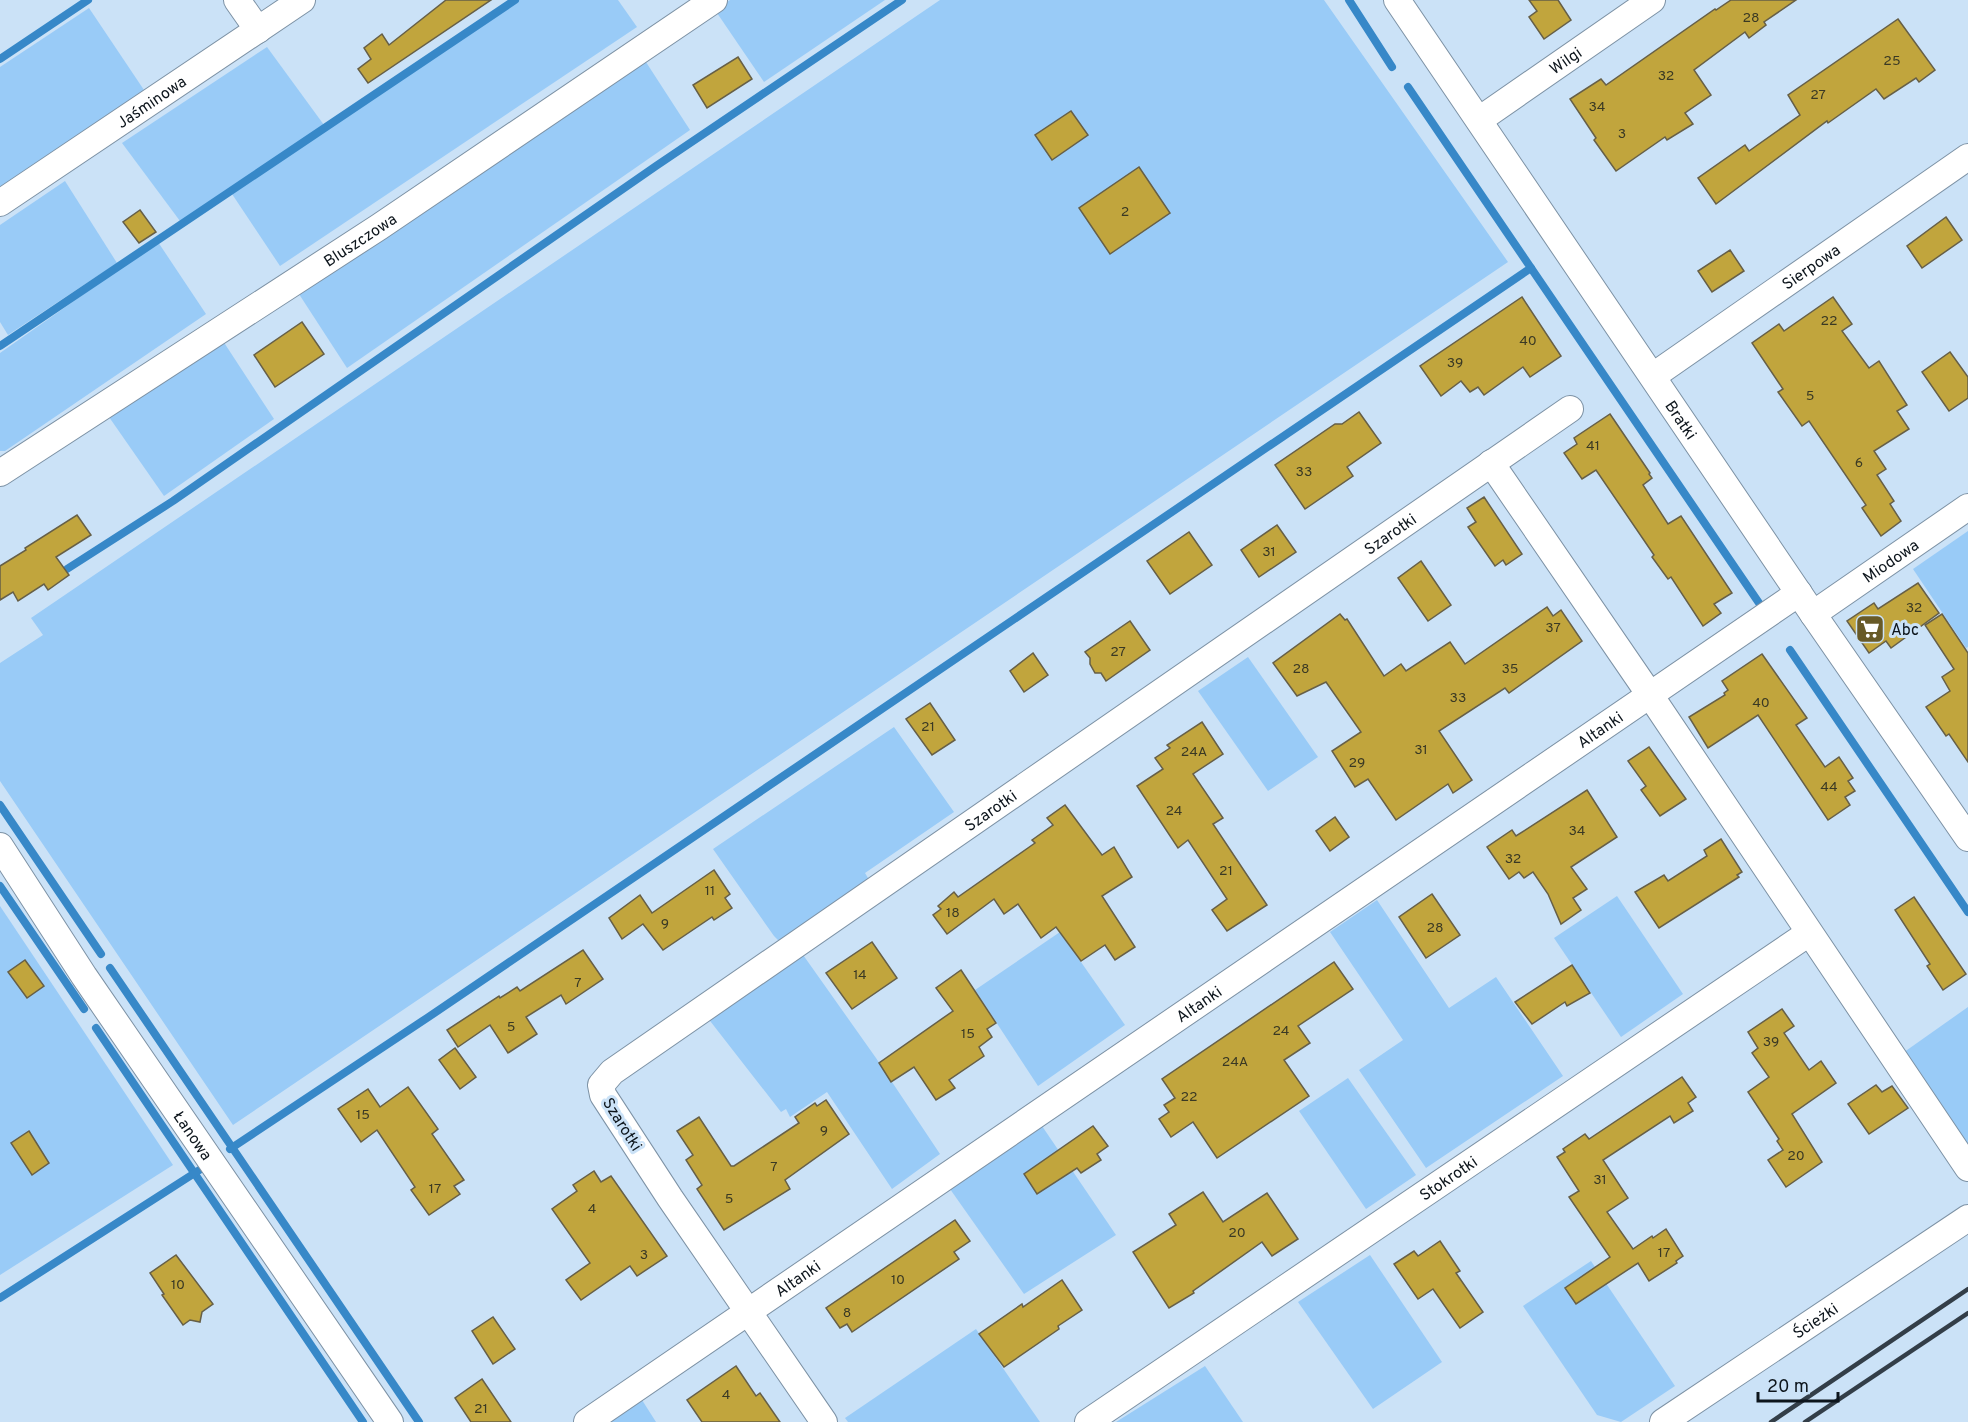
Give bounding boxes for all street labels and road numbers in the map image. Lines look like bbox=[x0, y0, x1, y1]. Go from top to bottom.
street label: Wilgi bbox=[1546, 44, 1586, 80]
street label: Jaśminowa bbox=[113, 72, 191, 134]
street label: Bluszczowa bbox=[321, 210, 401, 272]
street label: Sierpowa bbox=[1779, 241, 1845, 295]
street label: Bratki bbox=[1659, 397, 1700, 444]
street label: Szarotki bbox=[1361, 510, 1421, 560]
street label: Miodowa bbox=[1860, 536, 1923, 589]
street label: Altanki bbox=[1574, 708, 1628, 754]
street label: Szarotki bbox=[961, 787, 1021, 837]
street label: Altanki bbox=[1173, 983, 1227, 1028]
street label: Szarotki bbox=[597, 1095, 645, 1155]
street label: Łanowa bbox=[168, 1108, 216, 1165]
street label: Stokrotki bbox=[1416, 1153, 1482, 1206]
street label: Altanki bbox=[772, 1257, 825, 1302]
street label: Ścieżki bbox=[1789, 1300, 1843, 1344]

